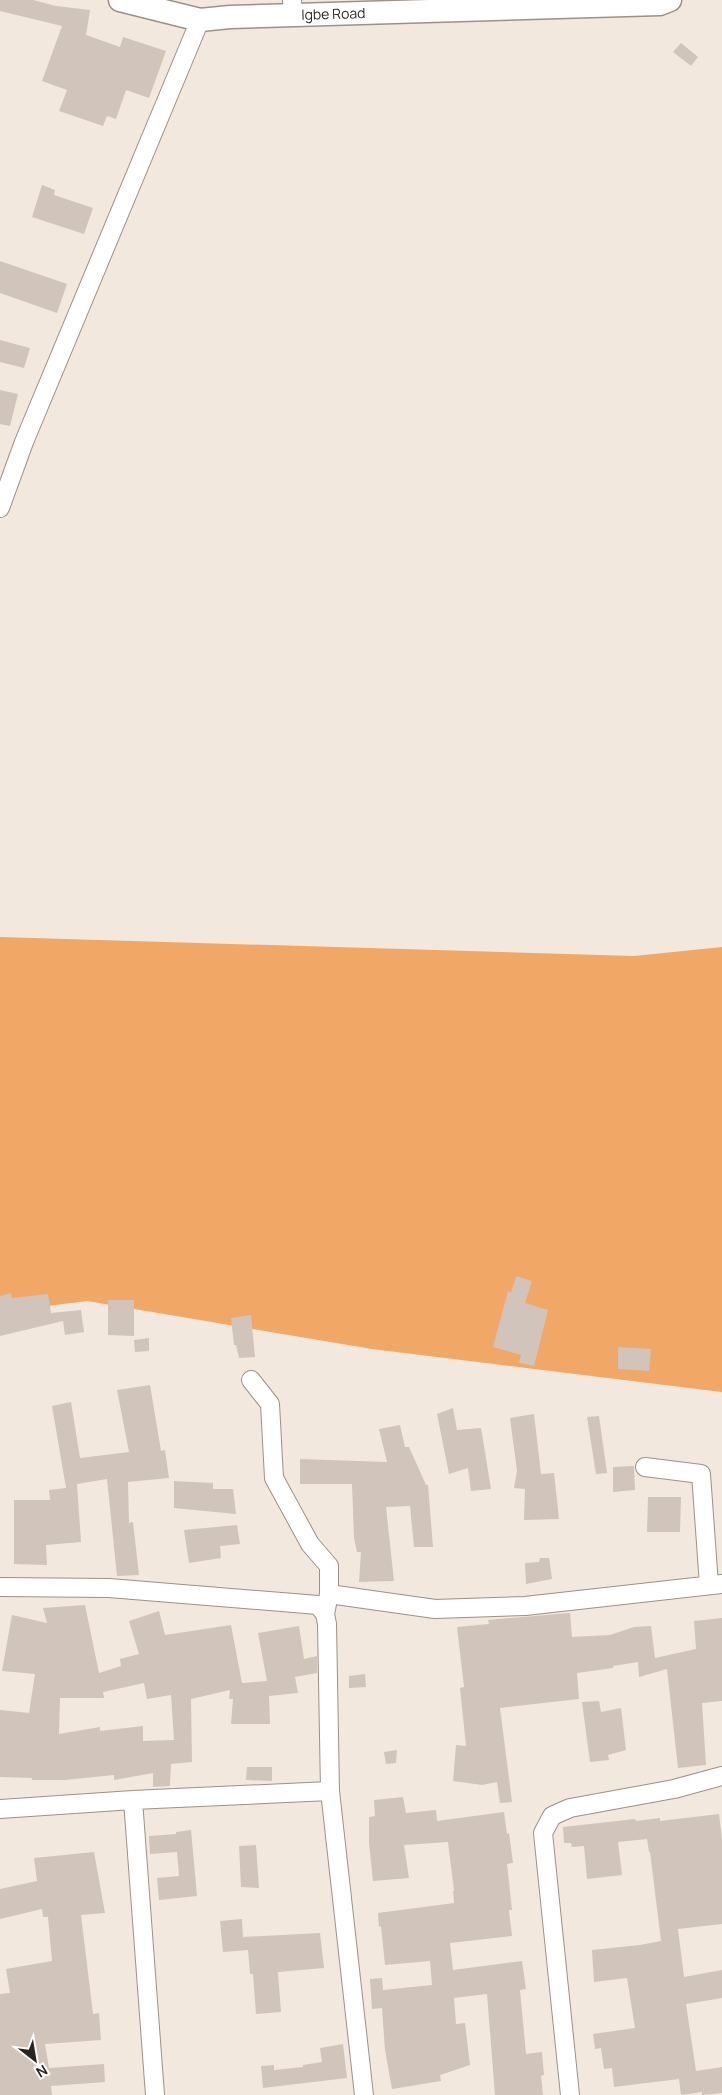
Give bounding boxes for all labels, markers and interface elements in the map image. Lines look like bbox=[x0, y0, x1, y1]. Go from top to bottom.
street label: Igbe Road bbox=[301, 3, 366, 24]
north arrow bbox=[10, 2035, 60, 2085]
text: N bbox=[33, 2061, 51, 2082]

